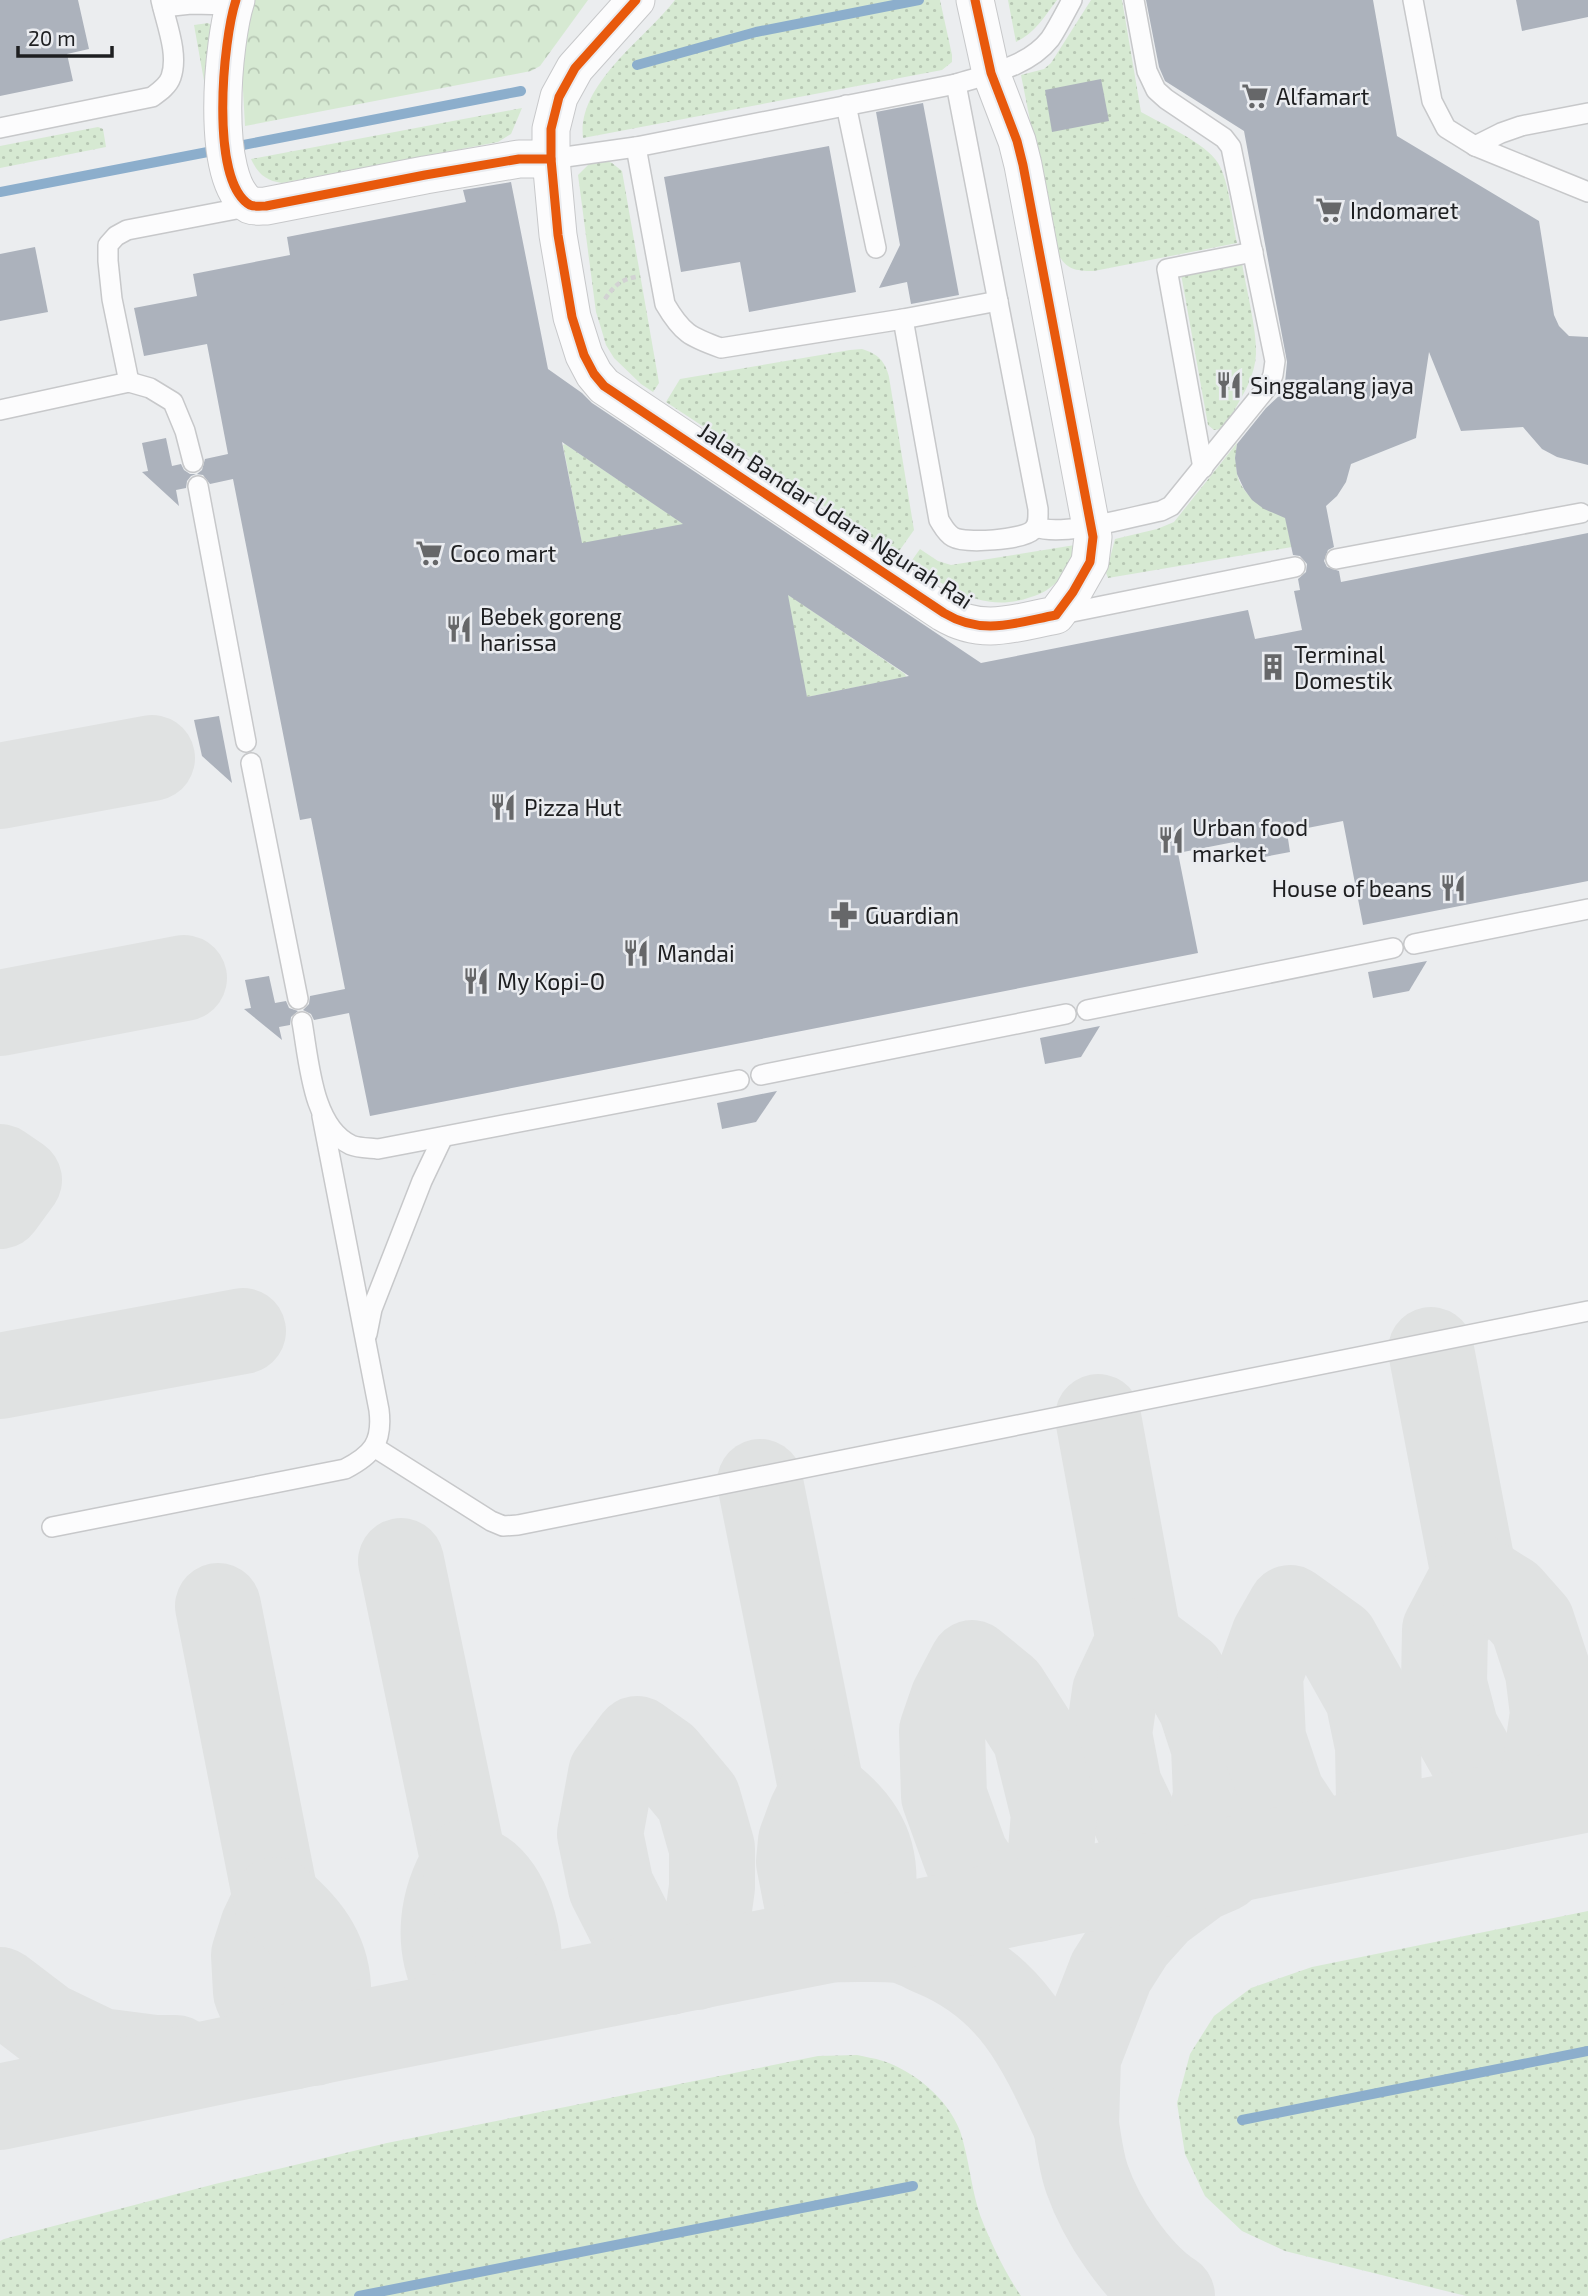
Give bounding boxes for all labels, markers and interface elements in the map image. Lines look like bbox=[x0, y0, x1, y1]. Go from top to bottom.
scale bar bbox=[18, 14, 112, 58]
text: 20 m bbox=[28, 25, 76, 50]
supermarket icon: Alfamart bbox=[1240, 81, 1270, 111]
place label: Alfamart bbox=[1276, 82, 1369, 110]
supermarket icon: Indomaret bbox=[1314, 195, 1344, 225]
place label: Indomaret bbox=[1350, 196, 1459, 224]
restaurant icon: Singgalang jaya bbox=[1214, 370, 1244, 400]
place label: Singgalang jaya bbox=[1250, 371, 1414, 399]
street label: Jalan Bandar Udara Ngurah Rai bbox=[694, 416, 978, 614]
supermarket icon: Coco mart bbox=[414, 538, 444, 568]
place label: Coco mart bbox=[450, 539, 556, 567]
place label: Bebek goreng harissa bbox=[480, 602, 622, 656]
restaurant icon: Bebek goreng harissa bbox=[444, 614, 474, 644]
place label: Terminal Domestik bbox=[1294, 640, 1393, 694]
building icon: Terminal Domestik bbox=[1258, 652, 1288, 682]
restaurant icon: Pizza Hut bbox=[488, 792, 518, 822]
place label: Pizza Hut bbox=[524, 793, 622, 821]
place label: Urban food market bbox=[1192, 813, 1308, 867]
restaurant icon: Urban food market bbox=[1156, 825, 1186, 855]
restaurant icon: House of beans bbox=[1438, 873, 1468, 903]
place label: House of beans bbox=[1272, 874, 1432, 902]
pharmacy icon: Guardian bbox=[829, 900, 859, 930]
place label: Guardian bbox=[865, 901, 959, 929]
restaurant icon: Mandai bbox=[621, 938, 651, 968]
place label: Mandai bbox=[657, 939, 735, 967]
restaurant icon: My Kopi-O bbox=[461, 966, 491, 996]
place label: My Kopi-O bbox=[497, 967, 605, 995]

